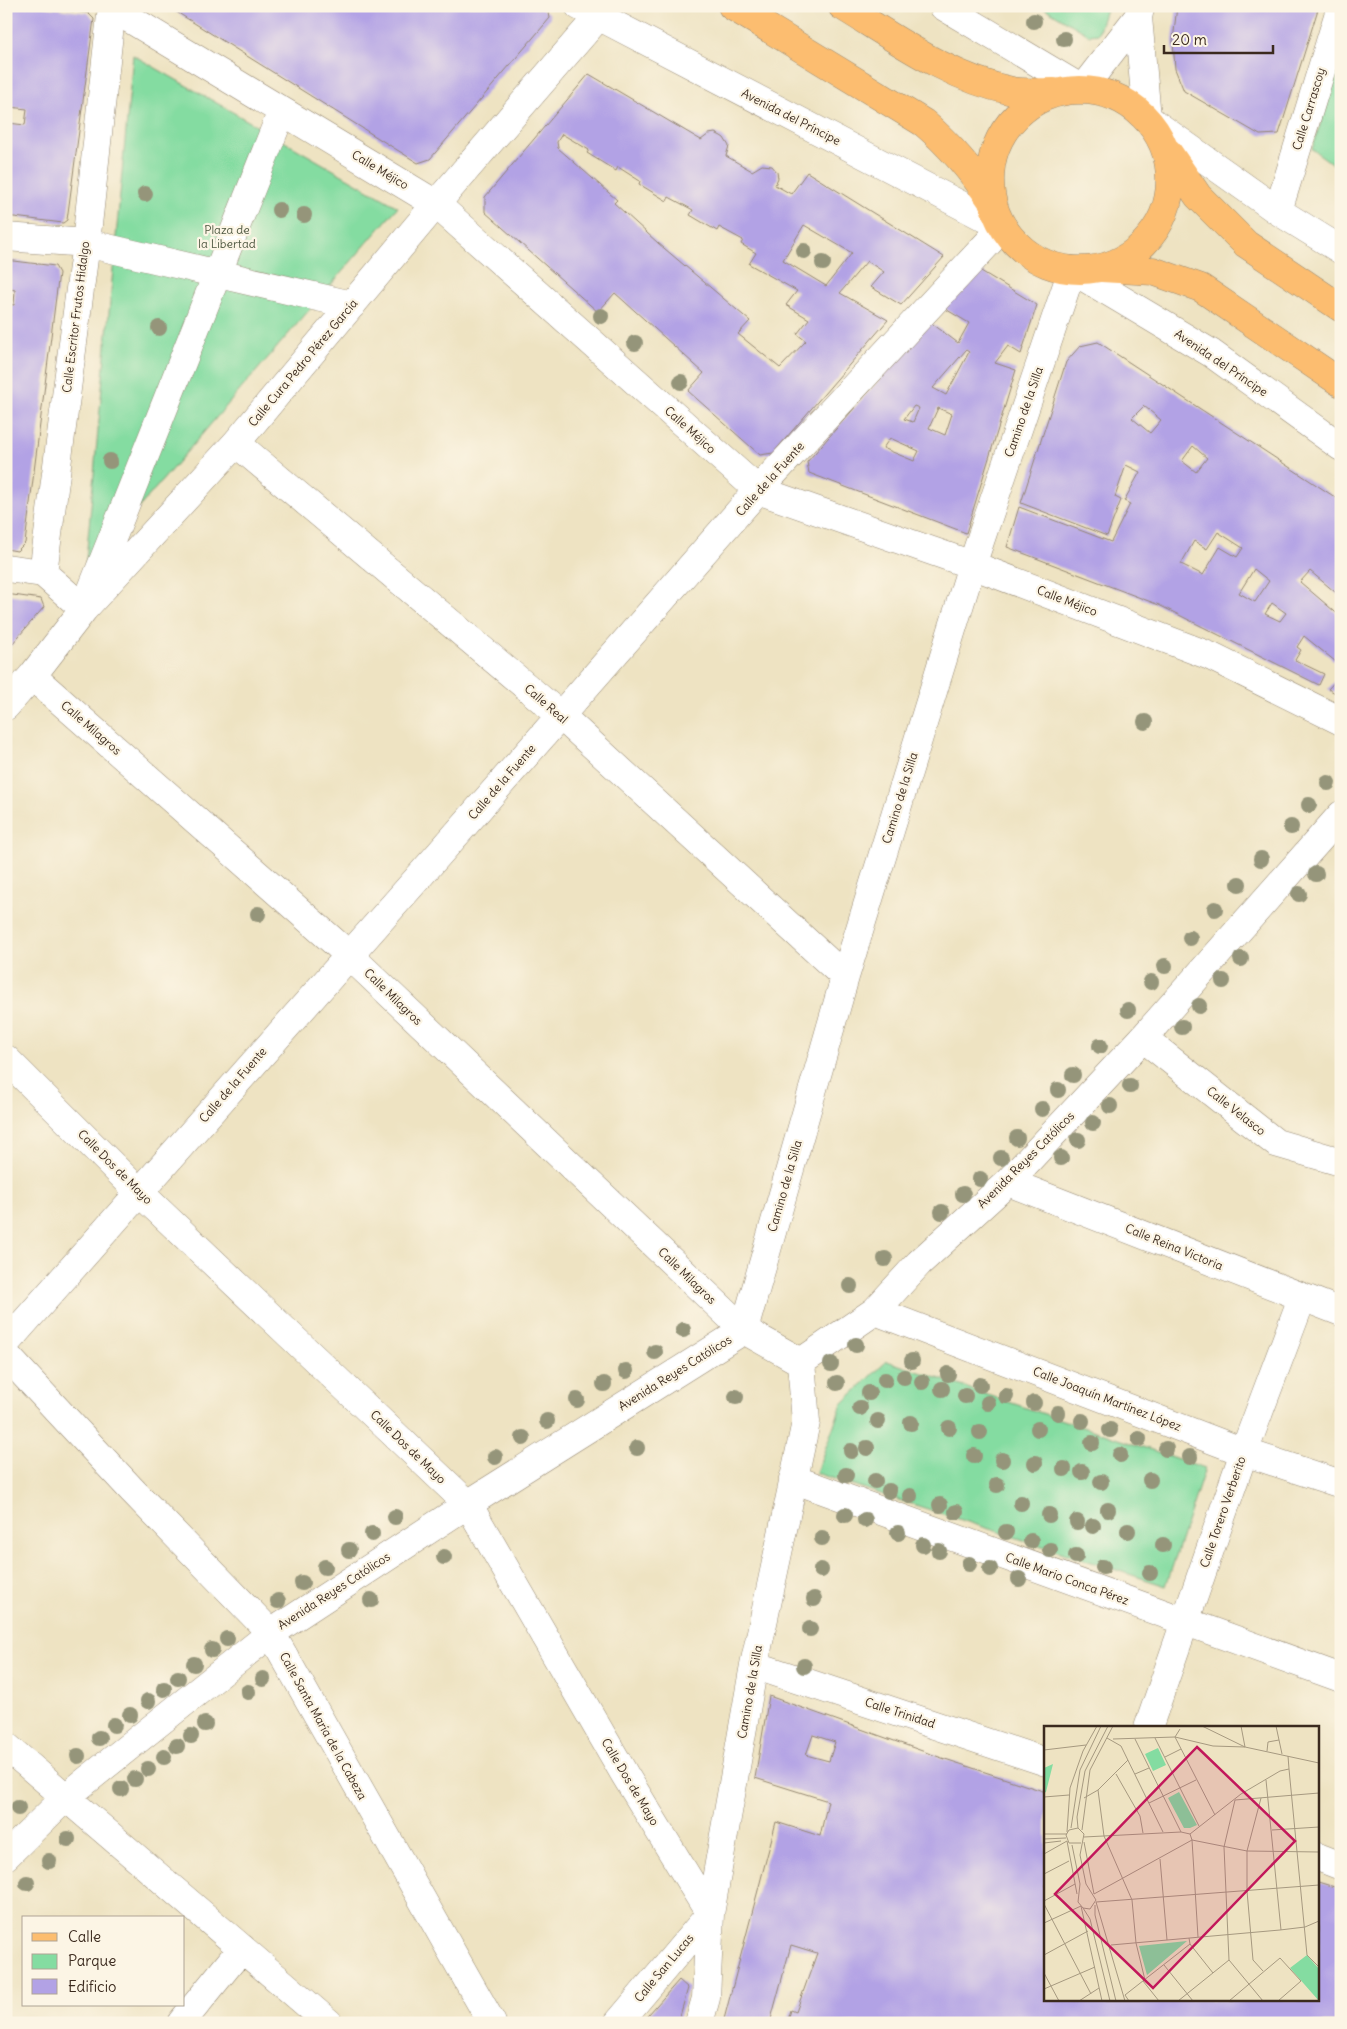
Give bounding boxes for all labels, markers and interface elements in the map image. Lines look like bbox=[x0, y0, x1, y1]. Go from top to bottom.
scale bar bbox=[1164, 22, 1273, 54]
text: 20 m bbox=[1172, 30, 1207, 49]
street label: Calle Carrascoy bbox=[1289, 66, 1328, 152]
street label: Avenida del Príncipe bbox=[739, 85, 843, 148]
street label: Calle Méjico bbox=[349, 147, 412, 193]
park label: Plaza de la Libertad bbox=[198, 222, 256, 251]
street label: Calle Escritor Frutos Hidalgo bbox=[59, 240, 92, 394]
street label: Calle Cura Pedro Pérez García bbox=[245, 296, 361, 430]
street label: Avenida del Príncipe bbox=[1172, 326, 1271, 399]
street label: Camino de la Silla bbox=[1001, 364, 1046, 459]
street label: Calle Méjico bbox=[662, 403, 719, 457]
street label: Calle de la Fuente bbox=[732, 438, 807, 519]
street label: Calle Méjico bbox=[1035, 582, 1100, 619]
street label: Calle Real bbox=[522, 681, 571, 727]
street label: Calle Milagros bbox=[58, 697, 125, 758]
street label: Calle de la Fuente bbox=[465, 741, 538, 822]
street label: Camino de la Silla bbox=[879, 750, 921, 845]
street label: Calle Milagros bbox=[361, 965, 425, 1028]
street label: Calle de la Fuente bbox=[196, 1044, 269, 1125]
street label: Calle Velasco bbox=[1204, 1083, 1269, 1138]
street label: Avenida Reyes Católicos bbox=[974, 1108, 1077, 1211]
street label: Calle Dos de Mayo bbox=[75, 1126, 156, 1207]
street label: Camino de la Silla bbox=[764, 1138, 805, 1233]
street label: Calle Reina Victoria bbox=[1123, 1220, 1225, 1273]
street label: Calle Milagros bbox=[655, 1244, 719, 1307]
street label: Avenida Reyes Católicos bbox=[615, 1332, 734, 1414]
street label: Calle Joaquín Martínez López bbox=[1031, 1363, 1184, 1434]
street label: Calle Dos de Mayo bbox=[367, 1407, 449, 1487]
street label: Calle Torero Verberito bbox=[1196, 1454, 1249, 1570]
street label: Avenida Reyes Católicos bbox=[275, 1549, 393, 1632]
street label: Calle Mario Conca Pérez bbox=[1003, 1549, 1131, 1608]
street label: Camino de la Silla bbox=[734, 1644, 765, 1740]
street label: Calle Santa María de la Cabeza bbox=[277, 1649, 370, 1802]
street label: Calle Trinidad bbox=[863, 1694, 937, 1731]
inset map bbox=[1044, 1726, 1320, 2002]
street label: Calle Dos de Mayo bbox=[598, 1735, 663, 1828]
legend bbox=[22, 1916, 185, 2006]
text: Calle bbox=[68, 1927, 101, 1946]
street label: Calle San Lucas bbox=[631, 1931, 696, 2005]
text: Parque bbox=[68, 1951, 116, 1970]
text: Edificio bbox=[68, 1977, 116, 1996]

